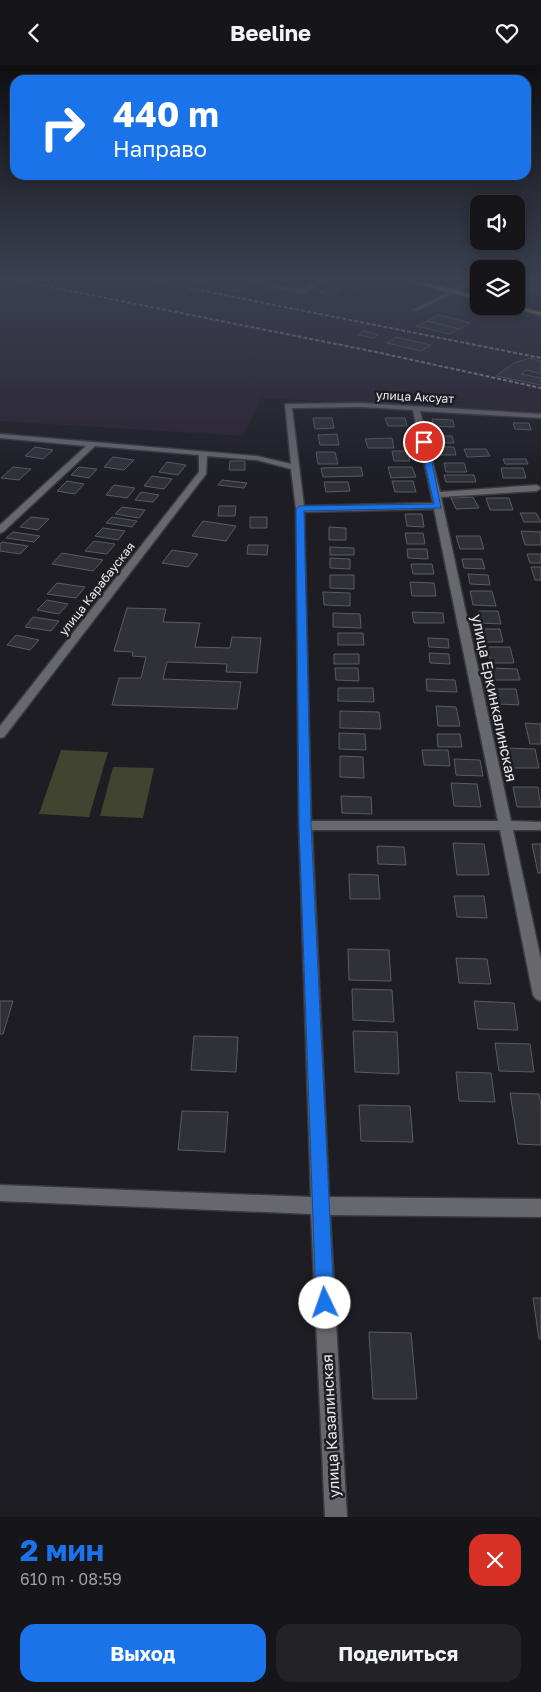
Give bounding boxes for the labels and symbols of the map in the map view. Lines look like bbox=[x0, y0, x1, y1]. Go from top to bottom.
street label: улица Аксуат bbox=[376, 387, 455, 406]
pin bbox=[403, 421, 445, 463]
street label: улица Карабауская bbox=[55, 539, 138, 638]
street label: улица Еркинкалинская bbox=[468, 612, 522, 783]
position arrow bbox=[298, 1276, 350, 1328]
street label: улица Казалинская bbox=[317, 1354, 343, 1498]

